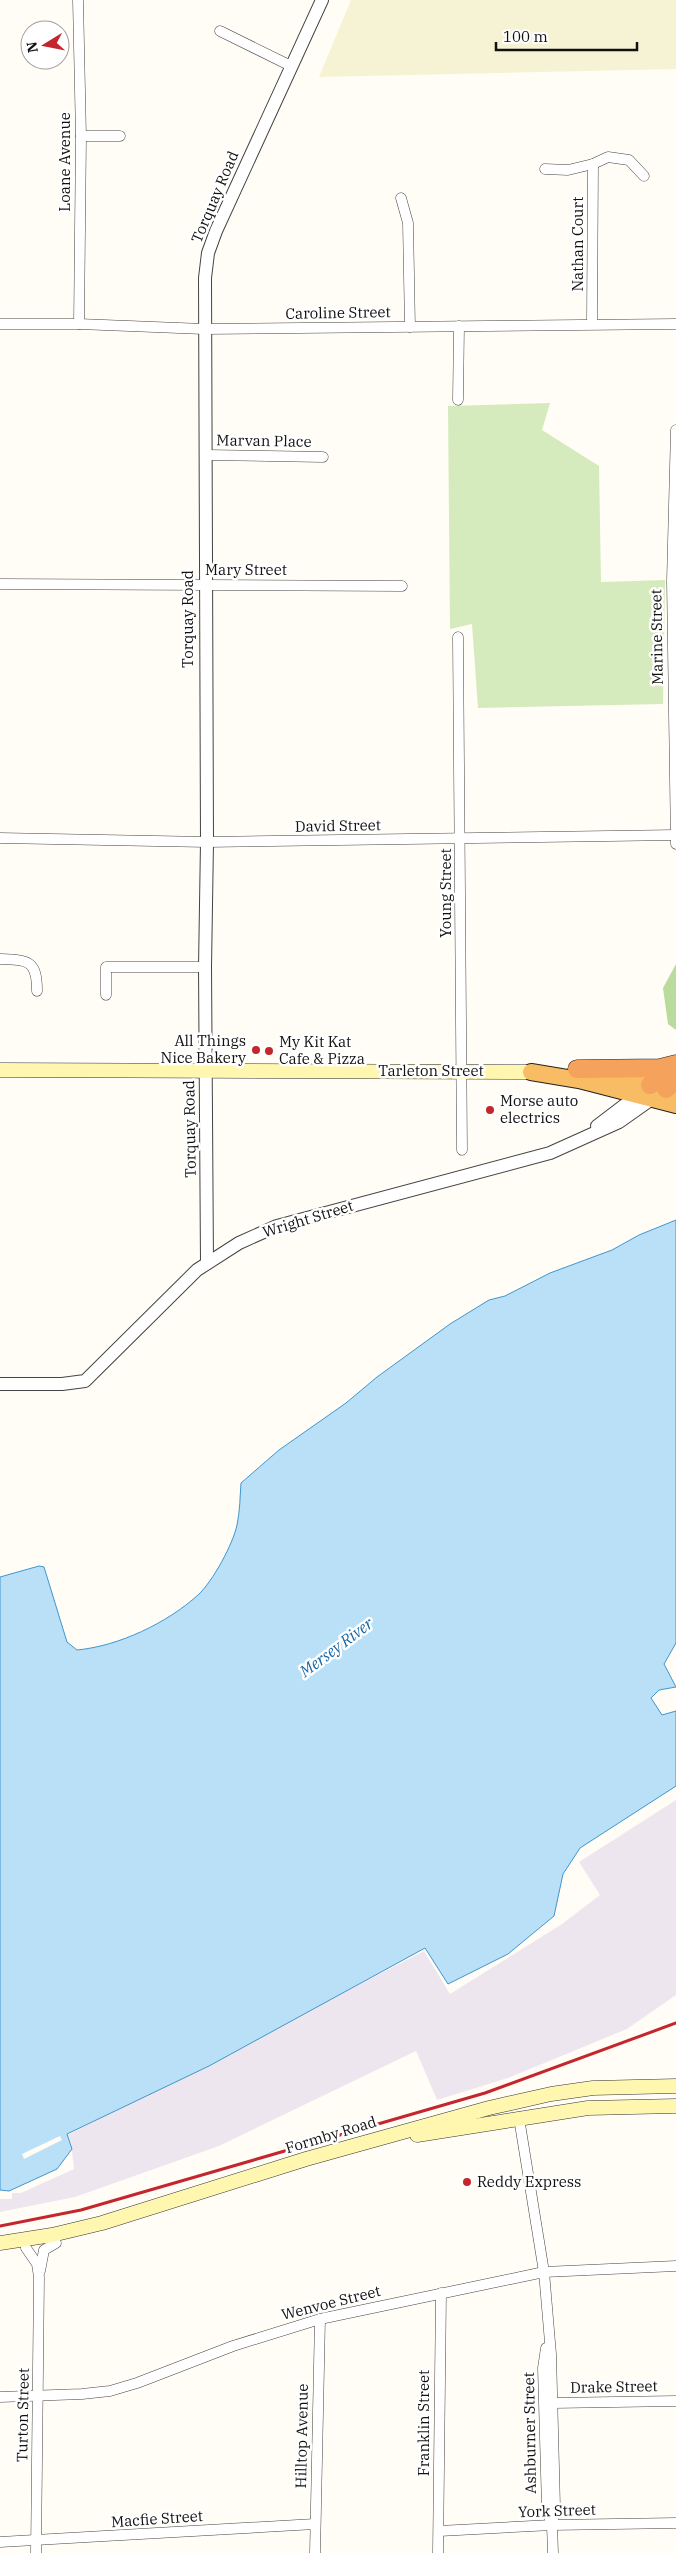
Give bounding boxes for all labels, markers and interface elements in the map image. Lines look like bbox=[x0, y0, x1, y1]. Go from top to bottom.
north arrow bbox=[20, 20, 70, 70]
scale bar bbox=[496, 20, 637, 52]
text: 100 m bbox=[503, 27, 548, 46]
text: N bbox=[22, 40, 42, 54]
street label: Loane Avenue bbox=[55, 112, 74, 212]
street label: Torquay Road bbox=[187, 148, 242, 246]
street label: Nathan Court bbox=[568, 197, 587, 291]
street label: Caroline Street bbox=[285, 302, 391, 323]
street label: Marvan Place bbox=[216, 430, 312, 451]
street label: Mary Street bbox=[205, 560, 287, 579]
street label: Torquay Road bbox=[178, 570, 197, 668]
street label: Marine Street bbox=[646, 589, 667, 685]
street label: David Street bbox=[295, 815, 381, 836]
street label: Young Street bbox=[436, 848, 455, 938]
place label: All Things Nice Bakery bbox=[161, 1031, 246, 1067]
place label: My Kit Kat Cafe & Pizza bbox=[279, 1032, 365, 1068]
marker: All Things Nice Bakery bbox=[250, 1044, 262, 1056]
marker: My Kit Kat Cafe & Pizza bbox=[263, 1045, 275, 1057]
street label: Tarleton Street bbox=[378, 1061, 484, 1080]
street label: Torquay Road bbox=[179, 1080, 200, 1178]
place label: Morse auto electrics bbox=[500, 1091, 578, 1127]
marker: Morse auto electrics bbox=[484, 1104, 496, 1116]
street label: Wright Street bbox=[260, 1196, 356, 1241]
water label: Mersey River bbox=[295, 1612, 377, 1682]
street label: Formby Road bbox=[283, 2112, 379, 2157]
place label: Reddy Express bbox=[477, 2172, 581, 2191]
marker: Reddy Express bbox=[461, 2176, 473, 2188]
street label: Wenvoe Street bbox=[279, 2281, 382, 2324]
street label: Turton Street bbox=[12, 2368, 33, 2462]
street label: Franklin Street bbox=[414, 2370, 433, 2476]
street label: Ashburner Street bbox=[519, 2372, 540, 2494]
street label: Drake Street bbox=[570, 2376, 658, 2397]
street label: Hilltop Avenue bbox=[291, 2383, 312, 2488]
street label: York Street bbox=[518, 2500, 596, 2521]
street label: Macfie Street bbox=[110, 2506, 204, 2531]

